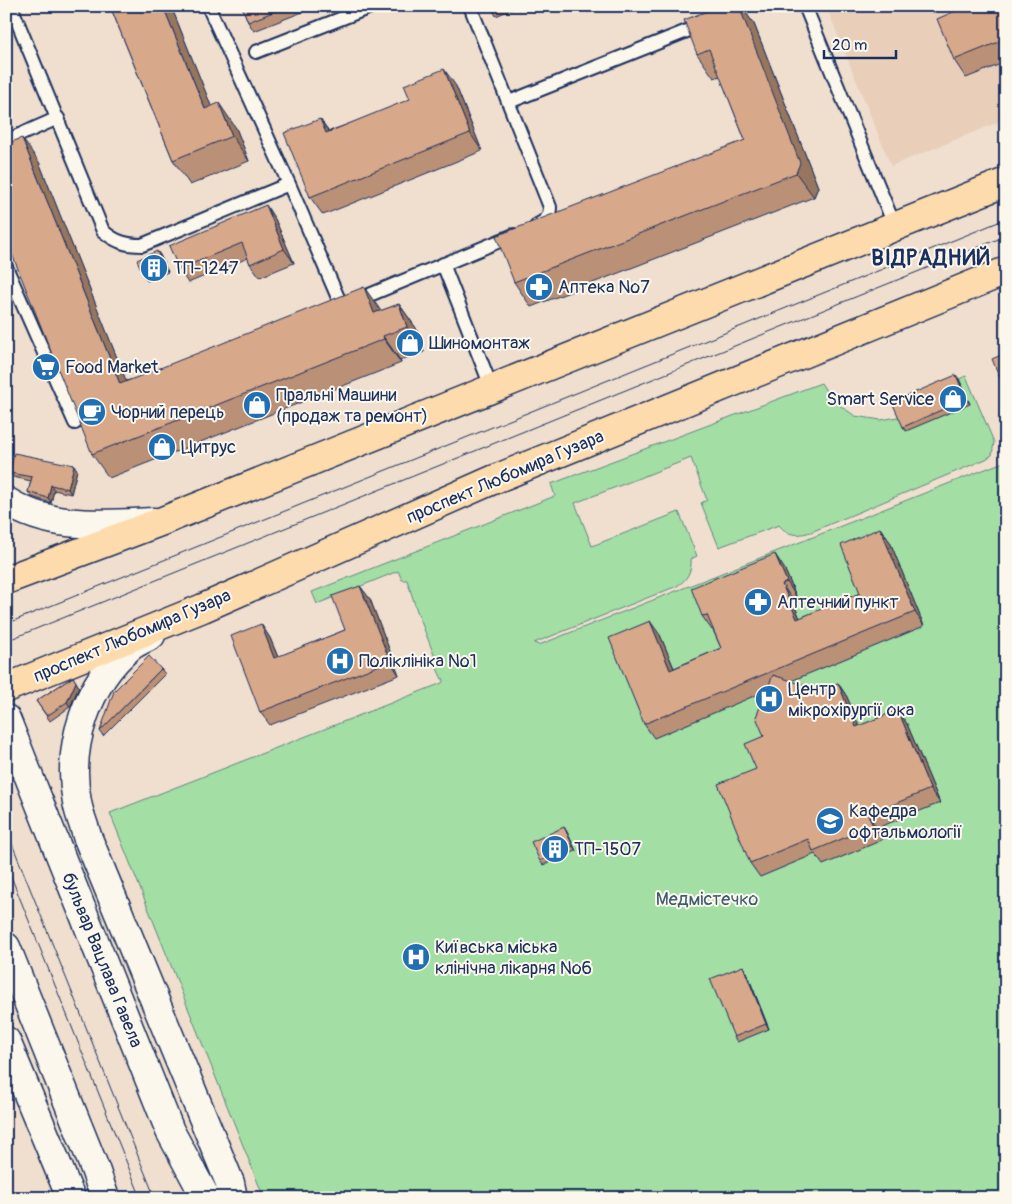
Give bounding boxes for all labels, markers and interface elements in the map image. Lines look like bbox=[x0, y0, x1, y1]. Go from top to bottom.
scale bar bbox=[824, 28, 897, 60]
text: 20 m bbox=[832, 36, 867, 55]
district label: ВІДРАДНИЙ bbox=[871, 244, 991, 272]
building icon: ТП-1247 bbox=[139, 253, 169, 283]
place label: ТП-1247 bbox=[173, 257, 239, 280]
pharmacy icon: Аптека №7 bbox=[524, 272, 554, 302]
place label: Аптека №7 bbox=[558, 276, 650, 299]
shop icon: Шиномонтаж bbox=[395, 328, 425, 358]
place label: Шиномонтаж bbox=[429, 332, 530, 355]
supermarket icon: Food Market bbox=[31, 352, 61, 382]
place label: Food Market bbox=[65, 356, 159, 379]
place label: Пральні Машини (продаж та ремонт) bbox=[276, 384, 428, 428]
shop icon: Smart Service bbox=[938, 384, 968, 414]
place label: Smart Service bbox=[826, 388, 934, 411]
shop icon: Пральні Машини (продаж та ремонт) bbox=[242, 390, 272, 420]
cafe icon: Чорний перець bbox=[77, 397, 107, 427]
place label: Чорний перець bbox=[111, 401, 224, 424]
street label: проспект Любомира Гузара bbox=[403, 425, 607, 529]
shop icon: Цитрус bbox=[147, 432, 177, 462]
place label: Цитрус bbox=[181, 436, 236, 459]
street label: проспект Любомира Гузара bbox=[30, 584, 234, 688]
pharmacy icon: Аптечний пункт bbox=[743, 587, 773, 617]
place label: Аптечний пункт bbox=[777, 591, 899, 614]
hospital icon: Поліклініка №1 bbox=[325, 646, 355, 676]
place label: Поліклініка №1 bbox=[359, 650, 477, 673]
place label: Центр мікрохірургії ока bbox=[788, 678, 914, 722]
hospital icon: Центр мікрохірургії ока bbox=[754, 684, 784, 714]
place label: Кафедра офтальмології bbox=[849, 800, 963, 844]
school or university icon: Кафедра офтальмології bbox=[815, 806, 845, 836]
building icon: ТП-1507 bbox=[540, 834, 570, 864]
place label: ТП-1507 bbox=[574, 838, 642, 861]
street label: бульвар Вацлава Гавела bbox=[56, 869, 148, 1051]
park label: Медмістечко bbox=[656, 888, 759, 911]
place label: Київська міська клінічна лікарня №6 bbox=[435, 936, 592, 980]
hospital icon: Київська міська клінічна лікарня №6 bbox=[401, 942, 431, 972]

